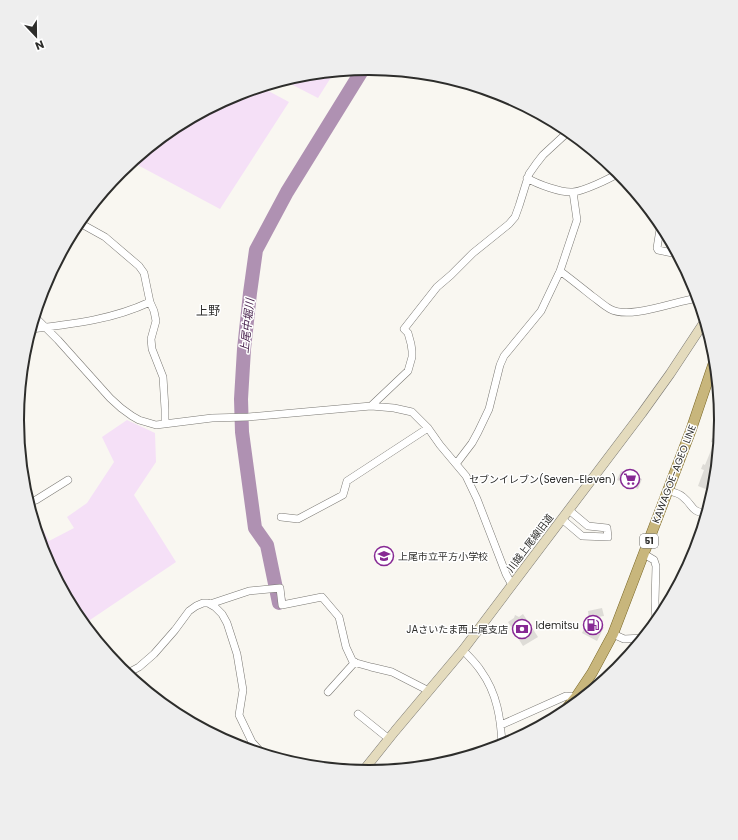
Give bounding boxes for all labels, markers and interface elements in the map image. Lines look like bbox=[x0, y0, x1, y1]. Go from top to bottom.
north arrow bbox=[16, 16, 56, 56]
text: N bbox=[33, 36, 47, 54]
water label: 上尾中堀川 bbox=[236, 297, 258, 354]
district label: 上野 bbox=[196, 302, 220, 319]
street label: KAWAGOE-AGEO LINE bbox=[648, 422, 700, 526]
supermarket icon: セブンイレブン(Seven-Eleven) bbox=[619, 468, 641, 490]
place label: セブンイレブン(Seven-Eleven) bbox=[469, 472, 616, 487]
street label: 川越上尾線旧道 bbox=[503, 511, 557, 575]
road number: 51 bbox=[640, 534, 658, 548]
school or university icon: 上尾市立平方小学校 bbox=[373, 545, 395, 567]
place label: 上尾市立平方小学校 bbox=[398, 549, 488, 564]
fuel station icon: Idemitsu bbox=[582, 614, 604, 636]
bank icon: JAさいたま西上尾支店 bbox=[511, 618, 533, 640]
place label: Idemitsu bbox=[536, 618, 579, 633]
place label: JAさいたま西上尾支店 bbox=[406, 622, 508, 637]

